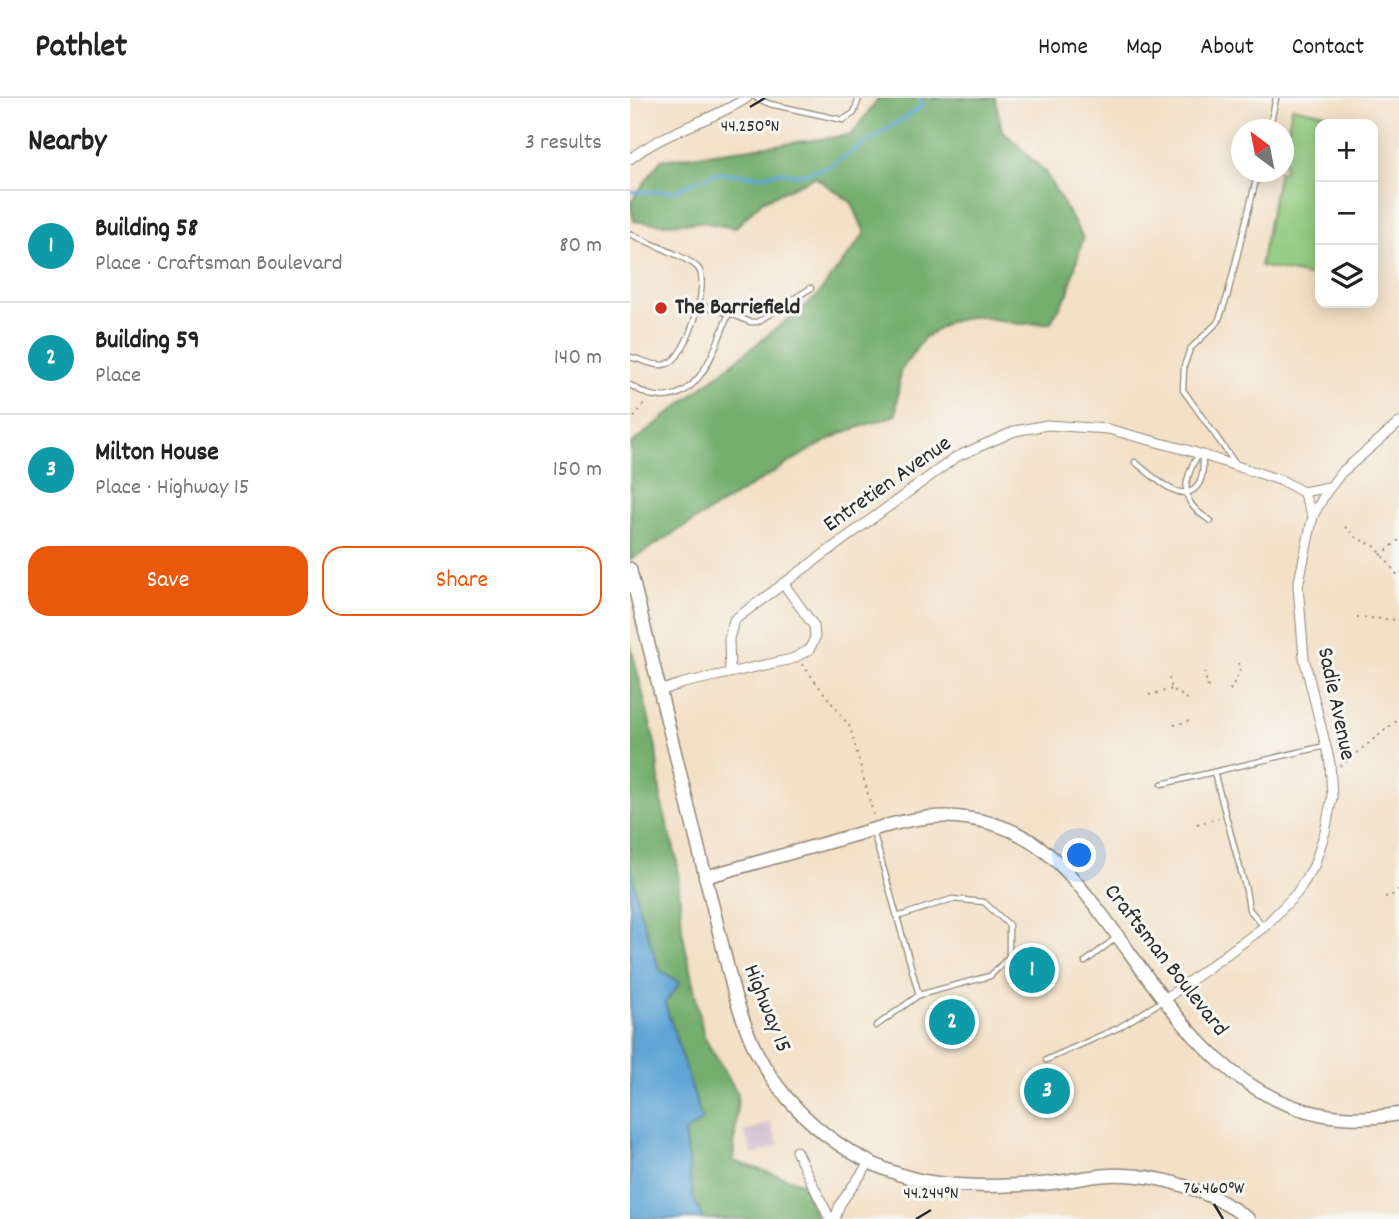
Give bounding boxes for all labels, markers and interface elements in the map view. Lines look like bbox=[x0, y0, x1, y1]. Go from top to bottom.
text: Pathlet bbox=[35, 25, 127, 72]
text: Home bbox=[1038, 31, 1088, 65]
text: Map bbox=[1126, 31, 1162, 65]
text: About bbox=[1200, 31, 1254, 65]
text: Contact bbox=[1292, 31, 1364, 65]
text: 44.250°N bbox=[721, 115, 779, 140]
north arrow bbox=[1231, 119, 1294, 182]
map controls bbox=[1315, 119, 1378, 308]
button: + bbox=[1315, 119, 1378, 182]
text: Nearby bbox=[28, 122, 106, 165]
text: 3 results bbox=[525, 127, 602, 160]
button: − bbox=[1315, 182, 1378, 245]
text: Building 58 bbox=[95, 211, 198, 248]
text: 1 bbox=[48, 230, 54, 263]
text: 80 m bbox=[559, 230, 602, 263]
button: layers bbox=[1315, 245, 1378, 308]
text: Place · Craftsman Boulevard bbox=[95, 248, 343, 281]
place label: The Barriefield bbox=[675, 292, 800, 325]
marker: The Barriefield bbox=[653, 300, 669, 316]
text: Building 59 bbox=[95, 323, 200, 360]
text: 2 bbox=[46, 342, 56, 375]
text: 140 m bbox=[554, 342, 602, 375]
text: Place bbox=[95, 360, 141, 393]
street label: Entretien Avenue bbox=[817, 429, 959, 541]
text: Milton House bbox=[95, 435, 219, 472]
text: 3 bbox=[46, 454, 56, 487]
text: 150 m bbox=[553, 454, 602, 487]
text: Place · Highway 15 bbox=[95, 472, 249, 505]
button: Save bbox=[28, 546, 308, 616]
button: Share bbox=[322, 546, 602, 616]
street label: Sadie Avenue bbox=[1307, 645, 1363, 763]
your location bbox=[1062, 838, 1096, 872]
street label: Craftsman Boulevard bbox=[1095, 878, 1235, 1044]
pin: 1 bbox=[1009, 944, 1055, 996]
street label: Highway 15 bbox=[733, 960, 799, 1058]
pin: 2 bbox=[929, 996, 975, 1048]
pin: 3 bbox=[1024, 1065, 1070, 1117]
text: 76.460°W bbox=[1184, 1177, 1245, 1202]
text: 44.244°N bbox=[903, 1182, 959, 1207]

